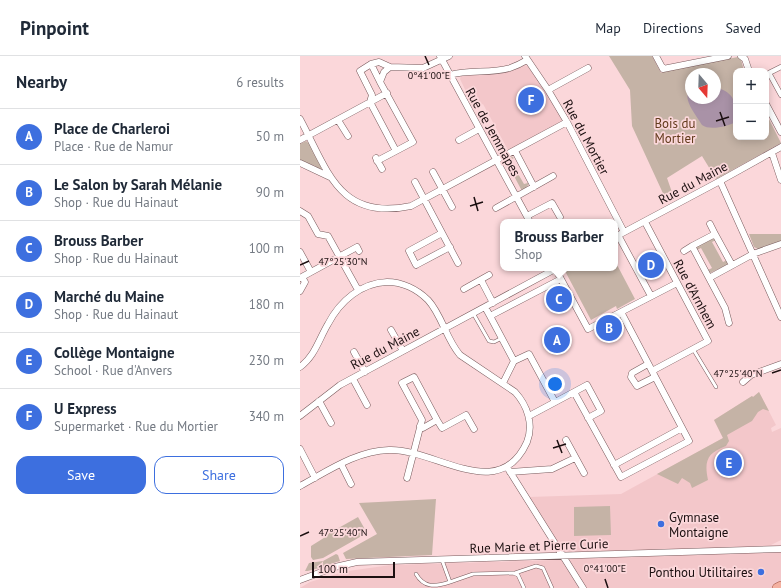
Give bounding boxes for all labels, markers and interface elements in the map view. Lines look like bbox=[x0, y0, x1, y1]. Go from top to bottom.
text: Pinpoint bbox=[20, 16, 89, 40]
text: Map bbox=[595, 19, 621, 37]
text: Directions bbox=[643, 19, 703, 37]
text: Saved bbox=[725, 19, 761, 37]
north arrow bbox=[685, 68, 721, 104]
map controls bbox=[733, 68, 769, 140]
button: + bbox=[733, 68, 769, 104]
text: 0°41'00"E bbox=[408, 69, 450, 82]
text: Nearby bbox=[16, 71, 67, 93]
text: 6 results bbox=[236, 74, 284, 91]
street label: Rue de Jemmapes bbox=[462, 85, 524, 179]
pin: F bbox=[518, 85, 544, 115]
street label: Rue du Mortier bbox=[559, 96, 613, 178]
button: − bbox=[733, 104, 769, 140]
park label: Bois du Mortier bbox=[655, 115, 696, 147]
text: Place de Charleroi bbox=[54, 119, 170, 138]
text: A bbox=[25, 128, 33, 145]
text: 50 m bbox=[256, 128, 284, 145]
text: Place · Rue de Namur bbox=[54, 138, 173, 155]
street label: Rue du Maine bbox=[655, 158, 731, 208]
text: Le Salon by Sarah Mélanie bbox=[54, 175, 222, 194]
text: B bbox=[25, 184, 33, 201]
text: 90 m bbox=[256, 184, 284, 201]
text: Shop · Rue du Hainaut bbox=[54, 194, 178, 211]
popup bbox=[500, 219, 618, 271]
text: Brouss Barber bbox=[514, 227, 604, 246]
text: Brouss Barber bbox=[54, 231, 143, 250]
text: C bbox=[25, 240, 33, 257]
text: 100 m bbox=[249, 240, 284, 257]
text: Shop bbox=[514, 246, 542, 263]
text: Shop · Rue du Hainaut bbox=[54, 250, 178, 267]
pin: D bbox=[638, 250, 664, 280]
text: 47°25'30"N bbox=[318, 255, 368, 268]
street label: Rue d'Arnhem bbox=[670, 256, 720, 332]
pin: C bbox=[546, 284, 572, 314]
text: Marché du Maine bbox=[54, 287, 164, 306]
text: D bbox=[25, 296, 33, 313]
text: 180 m bbox=[249, 296, 284, 313]
text: Shop · Rue du Hainaut bbox=[54, 306, 178, 323]
pin: B bbox=[596, 313, 622, 343]
street label: Rue du Maine bbox=[347, 323, 423, 373]
pin: A bbox=[544, 325, 570, 355]
text: Collège Montaigne bbox=[54, 343, 175, 362]
text: E bbox=[26, 352, 32, 369]
text: 230 m bbox=[249, 352, 284, 369]
text: School · Rue d'Anvers bbox=[54, 362, 172, 379]
text: 47°25'40"N bbox=[713, 367, 763, 380]
your location bbox=[545, 374, 565, 394]
text: U Express bbox=[54, 399, 117, 418]
text: F bbox=[26, 408, 32, 425]
text: 340 m bbox=[249, 408, 284, 425]
text: Supermarket · Rue du Mortier bbox=[54, 418, 218, 435]
pin: E bbox=[716, 448, 742, 478]
button: Save bbox=[16, 456, 146, 494]
button: Share bbox=[154, 456, 284, 494]
place label: Gymnase Montaigne bbox=[669, 509, 728, 541]
marker: Gymnase Montaigne bbox=[656, 519, 666, 529]
text: 47°25'40"N bbox=[318, 526, 368, 539]
street label: Rue Marie et Pierre Curie bbox=[469, 535, 609, 557]
scale bar bbox=[312, 560, 395, 579]
text: 100 m bbox=[318, 562, 348, 576]
text: 0°41'00"E bbox=[584, 562, 626, 575]
place label: Ponthou Utilitaires bbox=[649, 564, 753, 581]
marker: Ponthou Utilitaires bbox=[756, 567, 766, 577]

